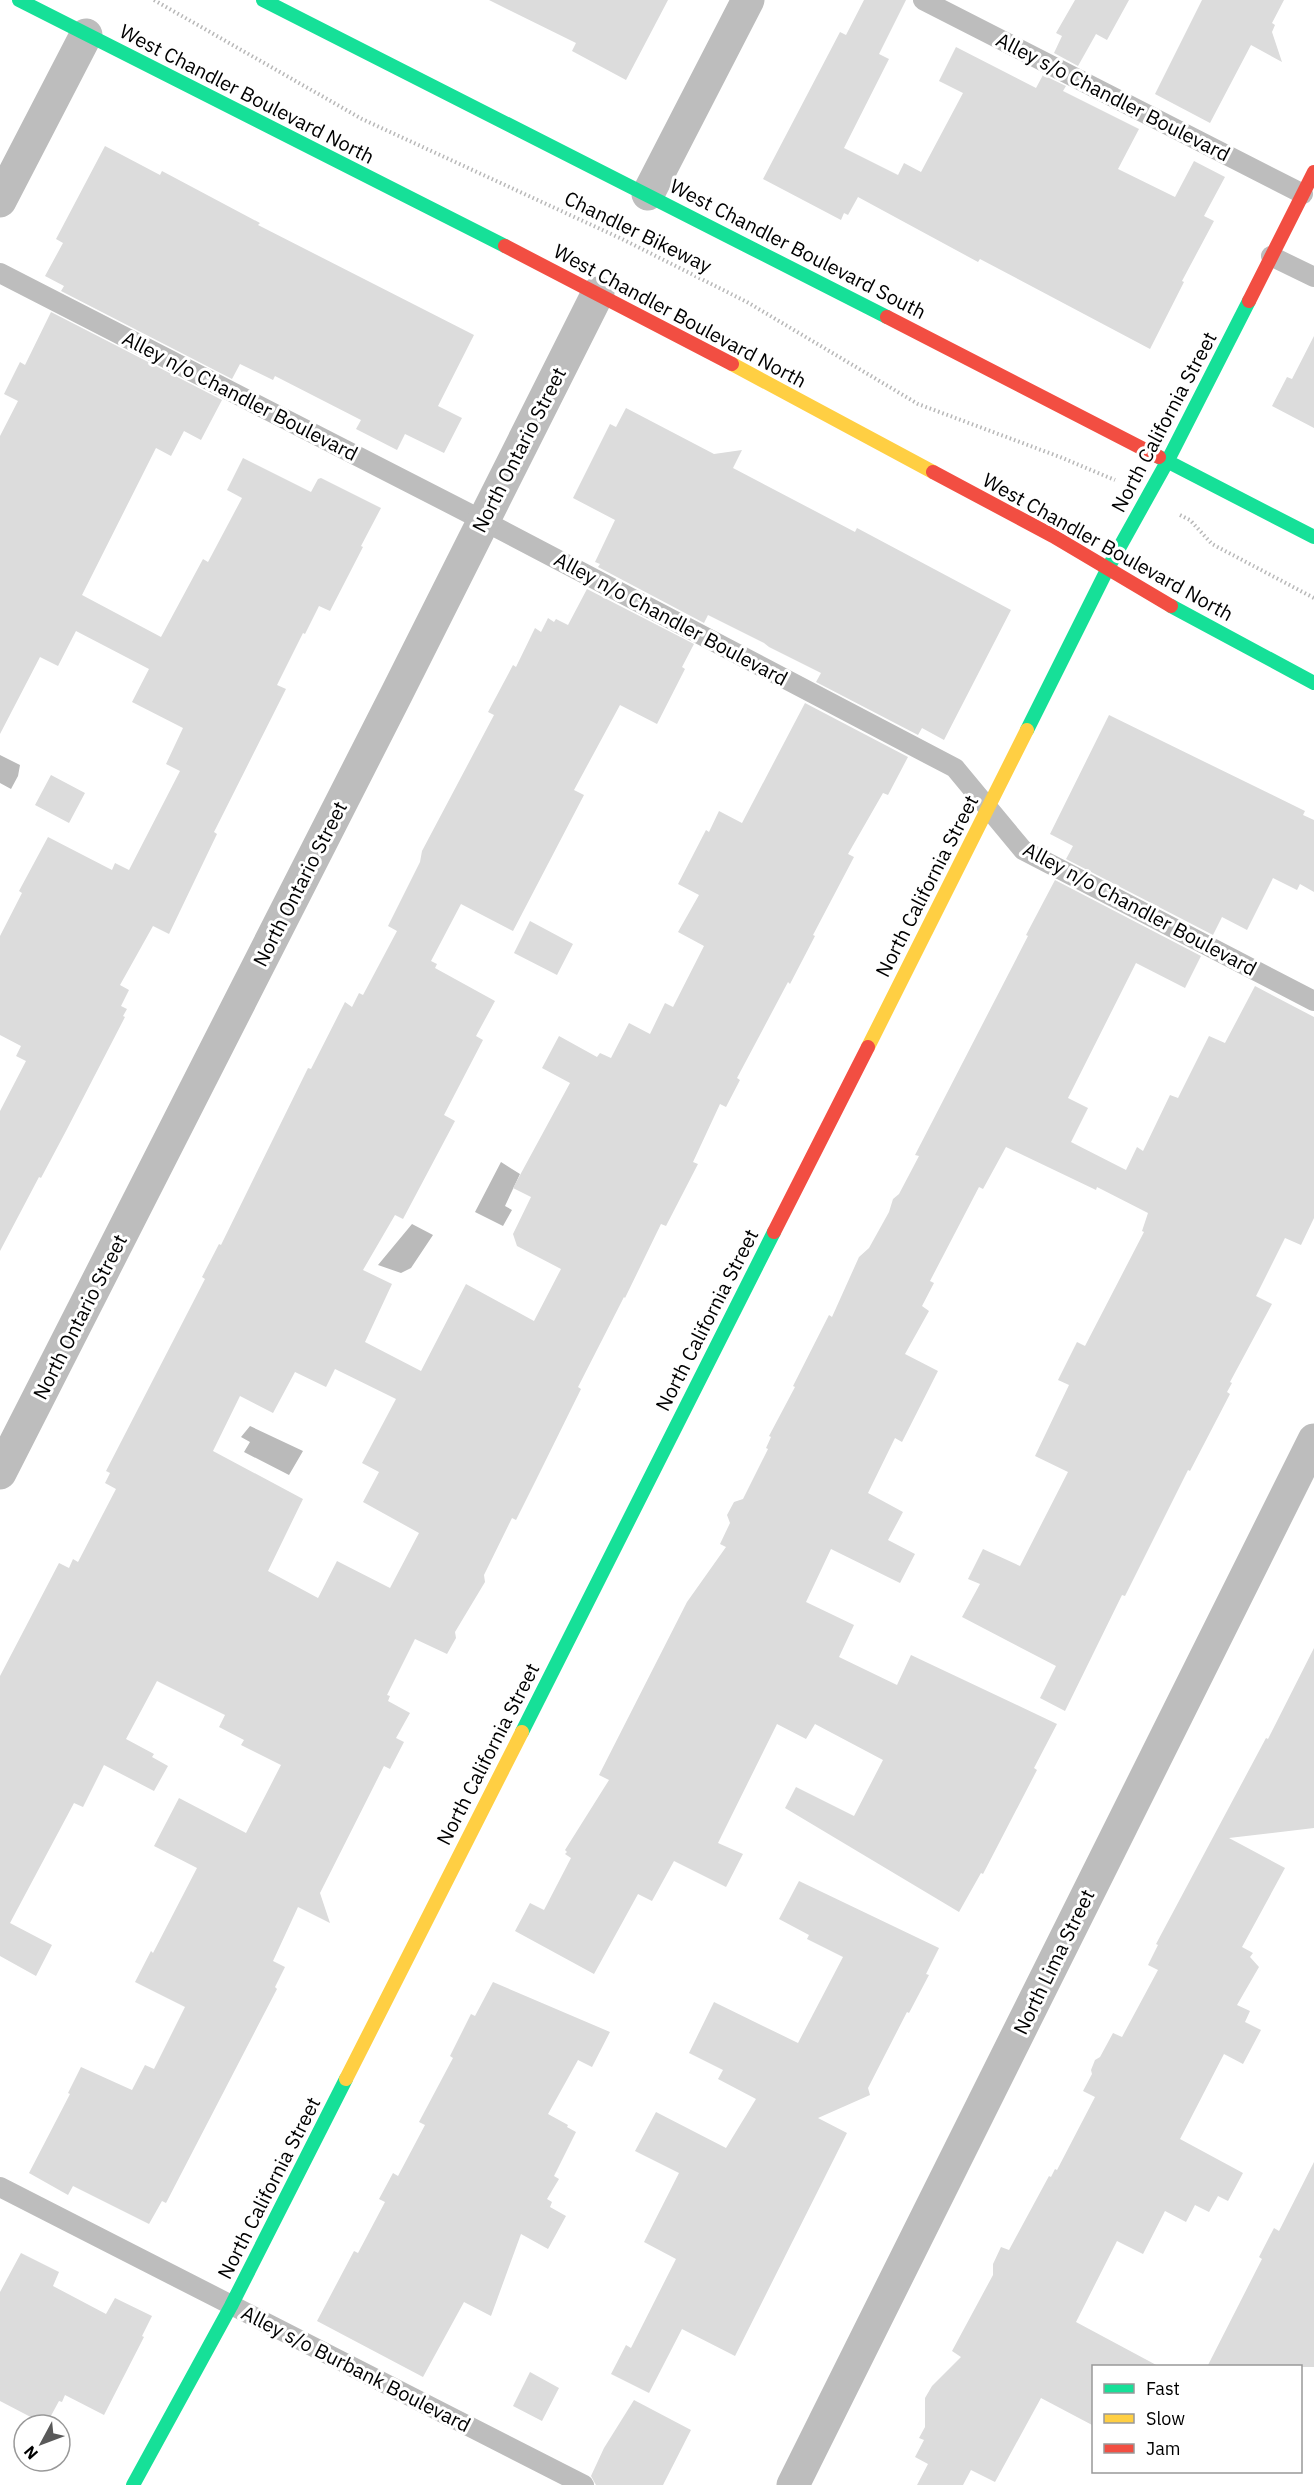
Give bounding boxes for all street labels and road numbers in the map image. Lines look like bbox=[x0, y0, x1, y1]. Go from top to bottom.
street label: West Chandler Boulevard North bbox=[115, 17, 379, 170]
street label: Alley s/o Chandler Boulevard bbox=[992, 26, 1235, 167]
street label: West Chandler Boulevard South bbox=[666, 172, 931, 325]
street label: Chandler Bikeway bbox=[560, 184, 716, 279]
street label: West Chandler Boulevard North bbox=[549, 237, 811, 394]
street label: Alley n/o Chandler Boulevard bbox=[118, 324, 363, 467]
street label: North California Street bbox=[1104, 327, 1223, 517]
street label: North Ontario Street bbox=[465, 362, 572, 537]
street label: West Chandler Boulevard North bbox=[978, 466, 1238, 627]
street label: Alley n/o Chandler Boulevard bbox=[550, 545, 793, 692]
street label: North California Street bbox=[869, 790, 984, 981]
street label: North Ontario Street bbox=[246, 796, 353, 971]
street label: Alley n/o Chandler Boulevard bbox=[1019, 835, 1262, 982]
street label: North California Street bbox=[649, 1224, 764, 1415]
street label: North Ontario Street bbox=[26, 1229, 133, 1404]
street label: North California Street bbox=[430, 1658, 545, 1849]
street label: North Lima Street bbox=[1007, 1885, 1100, 2039]
street label: North California Street bbox=[211, 2092, 326, 2283]
street label: Alley s/o Burbank Boulevard bbox=[237, 2299, 475, 2438]

